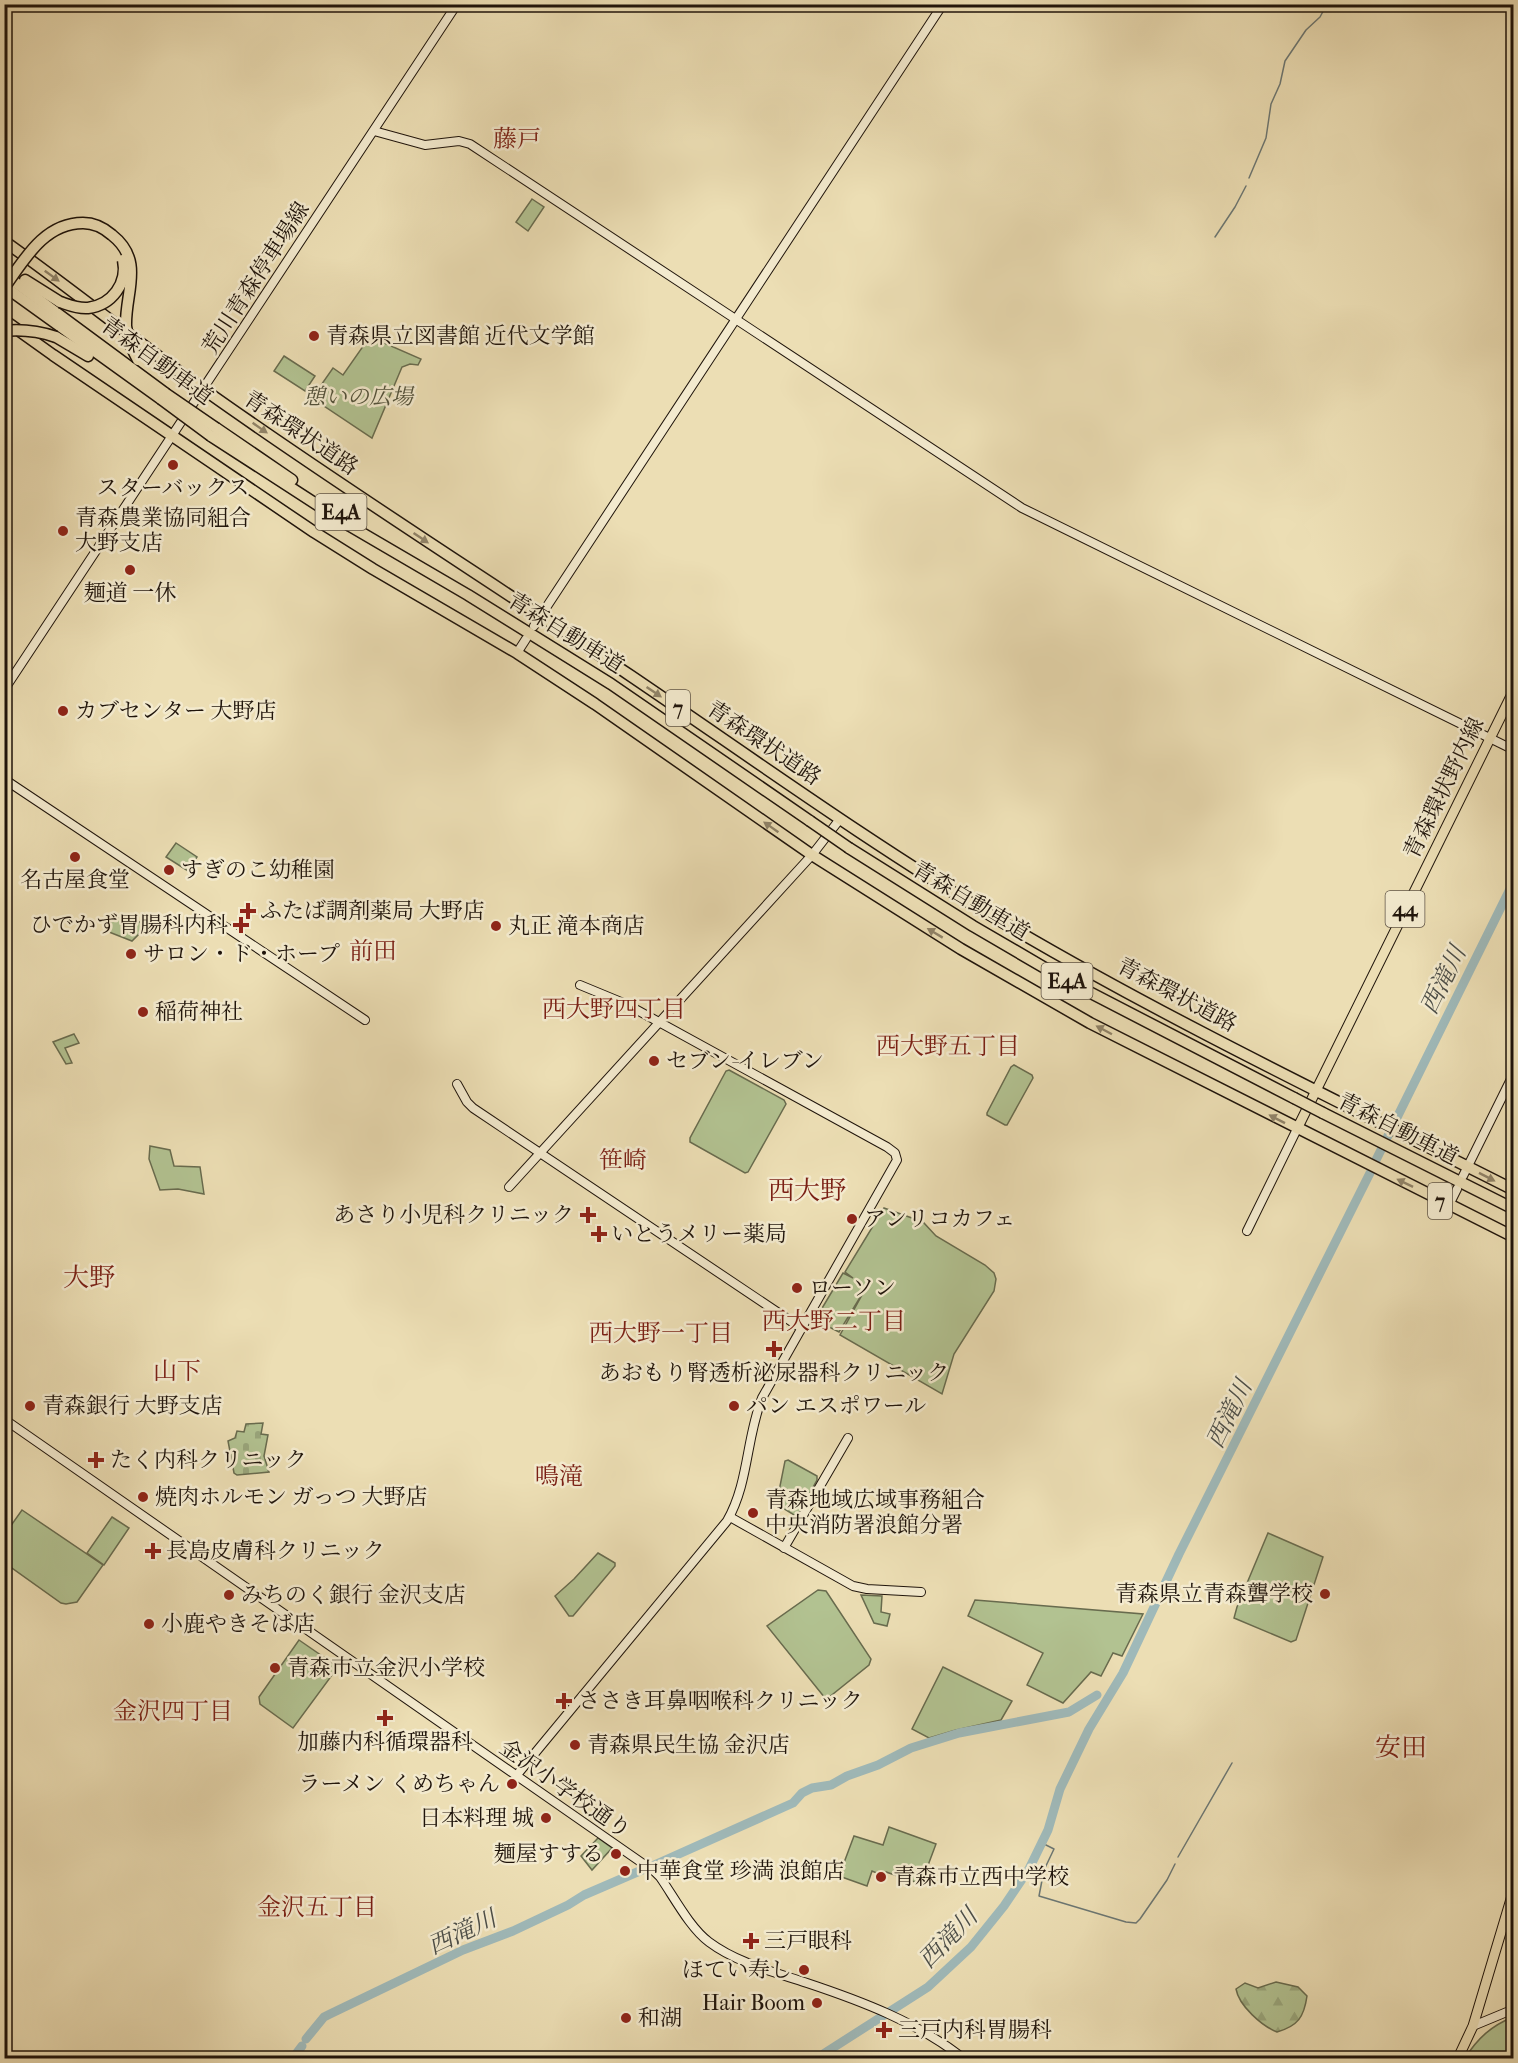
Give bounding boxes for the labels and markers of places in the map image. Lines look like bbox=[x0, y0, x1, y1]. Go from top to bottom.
place label: 青森県立図書館 近代文学館 bbox=[326, 323, 595, 349]
marker: 青森県立図書館 近代文学館 bbox=[307, 329, 321, 343]
marker: スターバックス bbox=[166, 458, 180, 472]
place label: スターバックス bbox=[97, 475, 249, 501]
place label: 青森農業協同組合 大野支店 bbox=[75, 505, 251, 556]
marker: 青森農業協同組合 大野支店 bbox=[56, 524, 70, 538]
marker: 麺道 一休 bbox=[123, 563, 137, 577]
place label: 麺道 一休 bbox=[84, 580, 176, 606]
place label: カブセンター 大野店 bbox=[75, 698, 277, 724]
marker: カブセンター 大野店 bbox=[56, 704, 70, 718]
marker: 名古屋食堂 bbox=[68, 850, 82, 864]
place label: すぎのこ幼稚園 bbox=[181, 857, 335, 883]
marker: すぎのこ幼稚園 bbox=[162, 863, 176, 877]
place label: 名古屋食堂 bbox=[20, 867, 130, 893]
place label: ふたば調剤薬局 大野店 bbox=[260, 898, 485, 924]
marker: ふたば調剤薬局 大野店 bbox=[241, 904, 255, 918]
place label: ひでかず胃腸科内科 bbox=[30, 912, 228, 938]
place label: 丸正 滝本商店 bbox=[508, 913, 645, 939]
marker: ひでかず胃腸科内科 bbox=[232, 916, 250, 934]
marker: 丸正 滝本商店 bbox=[489, 919, 503, 933]
place label: サロン・ド・ホープ bbox=[143, 941, 340, 967]
marker: サロン・ド・ホープ bbox=[124, 947, 138, 961]
place label: 稲荷神社 bbox=[155, 999, 243, 1025]
marker: 稲荷神社 bbox=[136, 1005, 150, 1019]
place label: セブン-イレブン bbox=[666, 1048, 824, 1074]
marker: セブン-イレブン bbox=[647, 1054, 661, 1068]
place label: あさり小児科クリニック bbox=[333, 1202, 574, 1228]
marker: あさり小児科クリニック bbox=[579, 1206, 597, 1224]
place label: アンリコカフェ bbox=[864, 1206, 1016, 1232]
marker: アンリコカフェ bbox=[845, 1212, 859, 1226]
place label: いとうメリー薬局 bbox=[611, 1221, 787, 1247]
marker: いとうメリー薬局 bbox=[592, 1227, 606, 1241]
place label: ローソン bbox=[809, 1275, 896, 1301]
marker: ローソン bbox=[790, 1281, 804, 1295]
marker: あおもり腎透析泌尿器科クリニック bbox=[765, 1340, 783, 1358]
place label: あおもり腎透析泌尿器科クリニック bbox=[599, 1360, 949, 1386]
place label: 青森銀行 大野支店 bbox=[42, 1393, 223, 1419]
place label: パン エスポワール bbox=[746, 1393, 926, 1419]
marker: 青森銀行 大野支店 bbox=[23, 1399, 37, 1413]
marker: パン エスポワール bbox=[727, 1399, 741, 1413]
place label: たく内科クリニック bbox=[110, 1447, 307, 1473]
marker: たく内科クリニック bbox=[87, 1451, 105, 1469]
place label: 焼肉ホルモン ガっつ 大野店 bbox=[155, 1484, 428, 1510]
place label: 青森地域広域事務組合 中央消防署浪館分署 bbox=[765, 1487, 985, 1538]
marker: 焼肉ホルモン ガっつ 大野店 bbox=[136, 1490, 150, 1504]
marker: 青森地域広域事務組合 中央消防署浪館分署 bbox=[746, 1506, 760, 1520]
place label: 長島皮膚科クリニック bbox=[166, 1538, 385, 1564]
marker: 長島皮膚科クリニック bbox=[144, 1542, 162, 1560]
place label: 青森県立青森聾学校 bbox=[1115, 1581, 1313, 1607]
place label: みちのく銀行 金沢支店 bbox=[241, 1582, 466, 1608]
marker: 青森県立青森聾学校 bbox=[1318, 1587, 1332, 1601]
marker: みちのく銀行 金沢支店 bbox=[222, 1588, 236, 1602]
place label: 小鹿やきそば店 bbox=[161, 1611, 315, 1637]
marker: 小鹿やきそば店 bbox=[142, 1617, 156, 1631]
place label: 青森市立金沢小学校 bbox=[287, 1655, 485, 1681]
marker: 青森市立金沢小学校 bbox=[268, 1661, 282, 1675]
place label: ささき耳鼻咽喉科クリニック bbox=[578, 1688, 863, 1714]
marker: ささき耳鼻咽喉科クリニック bbox=[555, 1692, 573, 1710]
marker: 加藤内科循環器科 bbox=[376, 1709, 394, 1727]
place label: 加藤内科循環器科 bbox=[297, 1729, 473, 1755]
place label: 青森県民生協 金沢店 bbox=[587, 1732, 790, 1758]
marker: 青森県民生協 金沢店 bbox=[568, 1738, 582, 1752]
place label: ラーメン くめちゃん bbox=[298, 1771, 500, 1797]
marker: ラーメン くめちゃん bbox=[505, 1777, 519, 1791]
place label: 日本料理 城 bbox=[419, 1805, 534, 1831]
marker: 日本料理 城 bbox=[539, 1811, 553, 1825]
place label: 麺屋すする bbox=[494, 1841, 604, 1867]
marker: 麺屋すする bbox=[609, 1847, 623, 1861]
place label: 中華食堂 珍満 浪館店 bbox=[637, 1858, 844, 1884]
marker: 中華食堂 珍満 浪館店 bbox=[618, 1864, 632, 1878]
place label: 青森市立西中学校 bbox=[893, 1864, 1069, 1890]
marker: 青森市立西中学校 bbox=[874, 1870, 888, 1884]
place label: 三戸眼科 bbox=[764, 1928, 852, 1954]
marker: 三戸眼科 bbox=[742, 1932, 760, 1950]
place label: ほてい寿し bbox=[682, 1957, 792, 1983]
marker: ほてい寿し bbox=[797, 1963, 811, 1977]
place label: Hair Boom bbox=[702, 1990, 806, 2016]
marker: Hair Boom bbox=[810, 1996, 824, 2010]
place label: 和湖 bbox=[638, 2005, 682, 2031]
marker: 和湖 bbox=[619, 2011, 633, 2025]
place label: 三戸内科胃腸科 bbox=[898, 2017, 1052, 2043]
marker: 三戸内科胃腸科 bbox=[875, 2021, 893, 2039]

